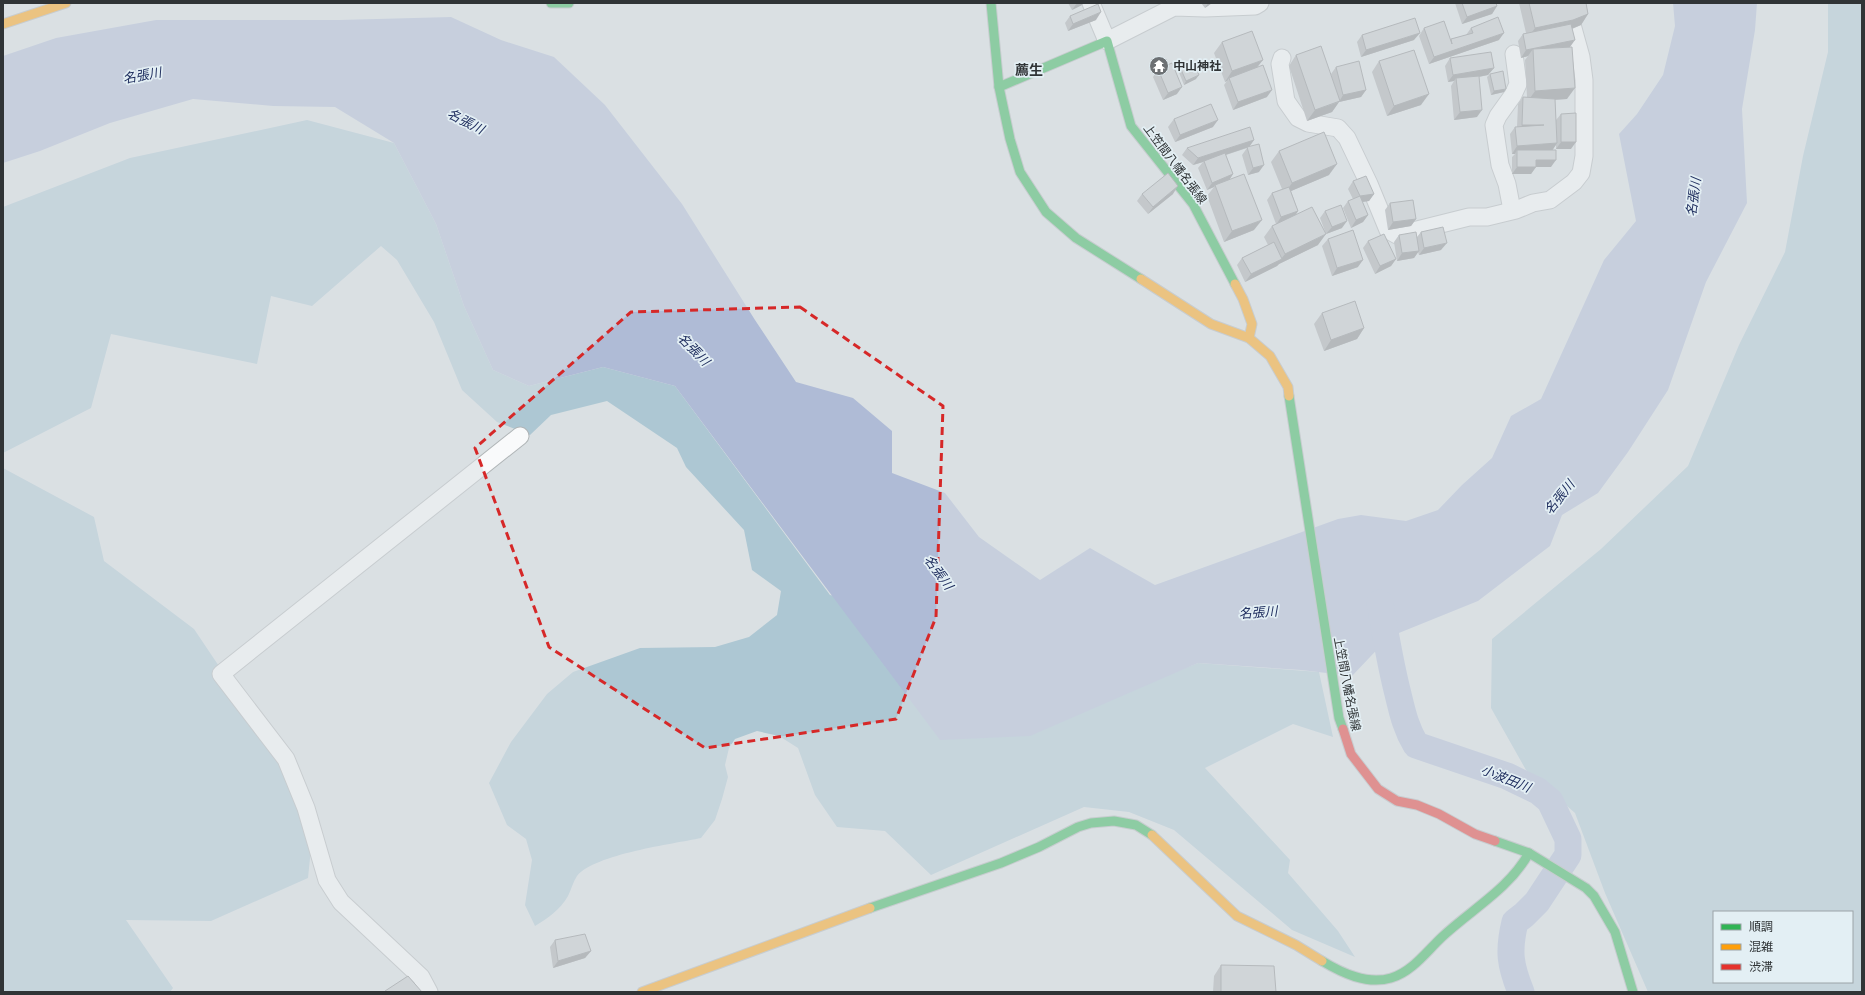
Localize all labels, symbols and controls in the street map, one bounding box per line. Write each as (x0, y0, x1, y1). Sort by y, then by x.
temple icon: 中山神社 (1148, 55, 1170, 77)
place label: 中山神社 (1173, 59, 1221, 73)
district label: 薦生 (1015, 62, 1043, 78)
water label: 名張川 (122, 64, 165, 86)
water label: 名張川 (445, 106, 488, 138)
street label: 上笠間八幡名張線 (1141, 121, 1209, 207)
water label: 名張川 (1683, 175, 1704, 217)
water label: 名張川 (675, 330, 714, 370)
water label: 名張川 (1541, 476, 1579, 517)
water label: 名張川 (921, 552, 957, 594)
water label: 名張川 (1238, 604, 1280, 621)
street label: 上笠間八幡名張線 (1331, 636, 1363, 732)
water label: 小波田川 (1479, 762, 1535, 796)
legend (1713, 911, 1853, 983)
text: 順調 (1749, 920, 1773, 934)
text: 混雑 (1749, 940, 1773, 954)
text: 渋滞 (1749, 960, 1773, 974)

